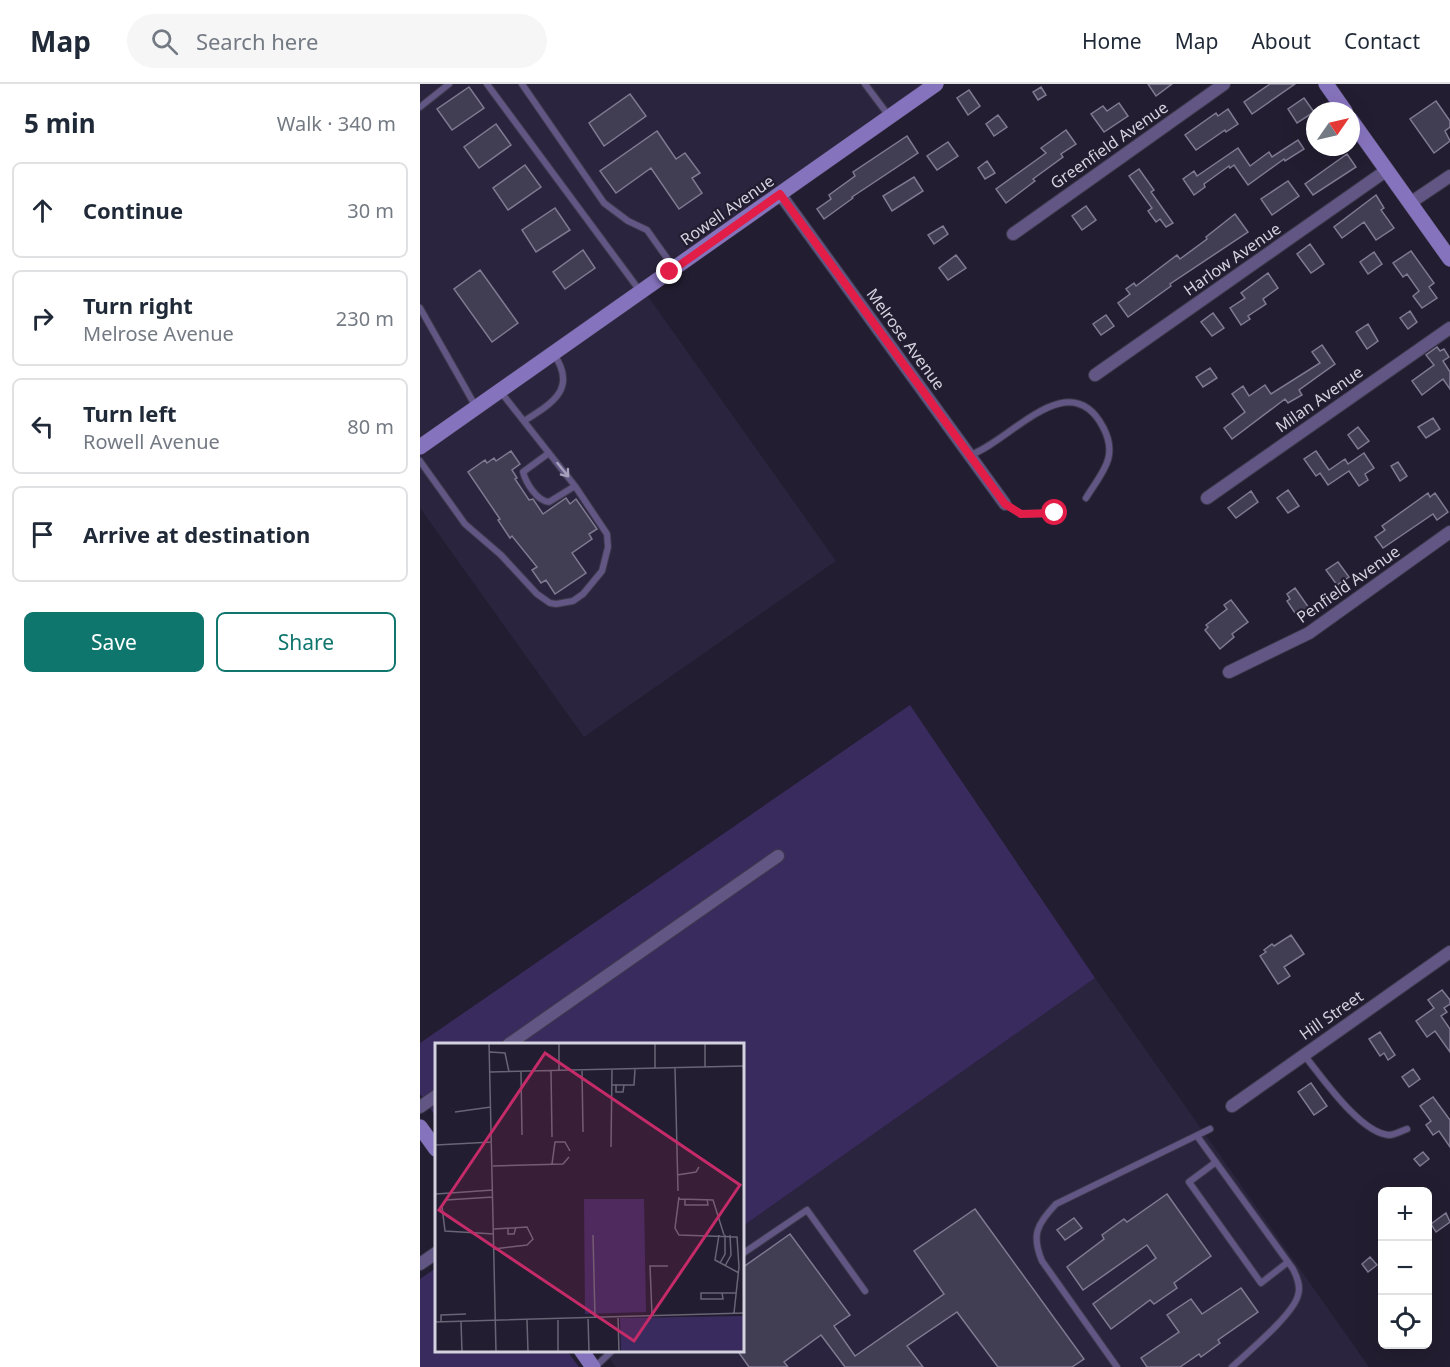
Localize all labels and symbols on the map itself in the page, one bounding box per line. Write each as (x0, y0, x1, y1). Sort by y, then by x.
street label: Greenfield Avenue (1046, 96, 1172, 194)
north arrow (1306, 102, 1360, 156)
street label: Rowell Avenue (676, 170, 778, 250)
street label: Harlow Avenue (1179, 217, 1285, 301)
route end (656, 258, 682, 284)
street label: Melrose Avenue (862, 284, 950, 394)
street label: Milan Avenue (1271, 361, 1367, 437)
one-way arrow (556, 462, 569, 478)
route start (1041, 499, 1067, 525)
street label: Penfield Avenue (1292, 540, 1404, 628)
street label: Hill Street (1295, 985, 1367, 1045)
inset map (435, 1043, 744, 1352)

